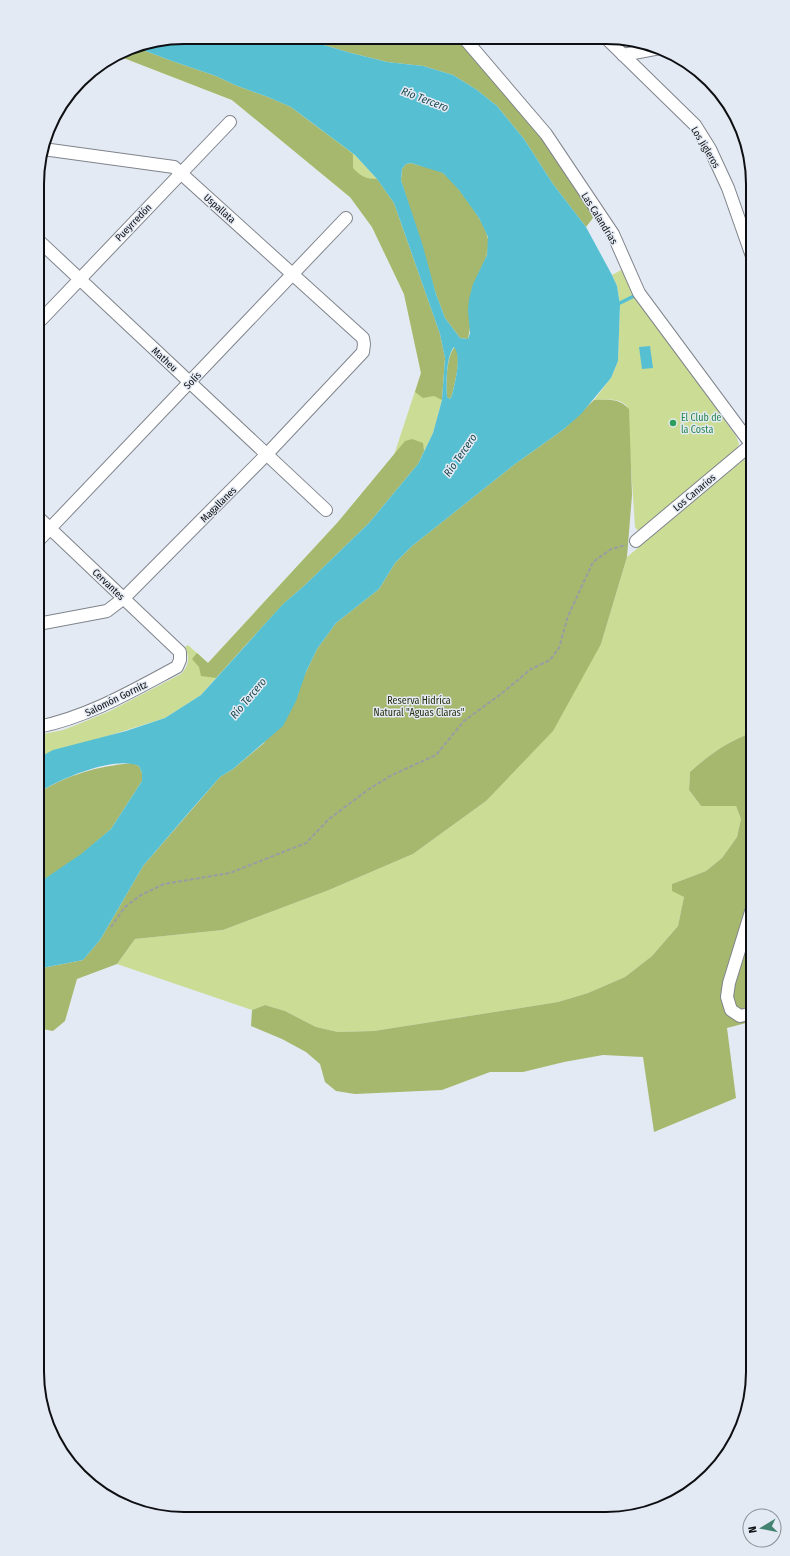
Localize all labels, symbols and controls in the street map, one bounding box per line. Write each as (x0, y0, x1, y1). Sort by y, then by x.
water label: Río Tercero (400, 85, 450, 114)
street label: Los Jigleros (688, 125, 722, 170)
street label: Las Calandrias (578, 190, 620, 247)
street label: Uspallata (201, 191, 238, 226)
street label: Pueyrredón (113, 202, 154, 244)
street label: Matheu (149, 345, 180, 375)
street label: Solís (181, 369, 204, 392)
place label: El Club de la Costa (681, 412, 721, 436)
marker: El Club de la Costa (668, 418, 678, 428)
water label: Río Tercero (441, 431, 480, 479)
street label: Los Canarios (671, 472, 718, 514)
street label: Magallanes (198, 484, 239, 525)
street label: Cervantes (90, 566, 127, 603)
water label: Río Tercero (228, 675, 269, 721)
street label: Salomón Gornitz (83, 679, 150, 719)
park label: Reserva Hidríca Natural "Aguas Claras" (374, 694, 465, 719)
north arrow (742, 1508, 782, 1548)
text: N (746, 1525, 760, 1534)

